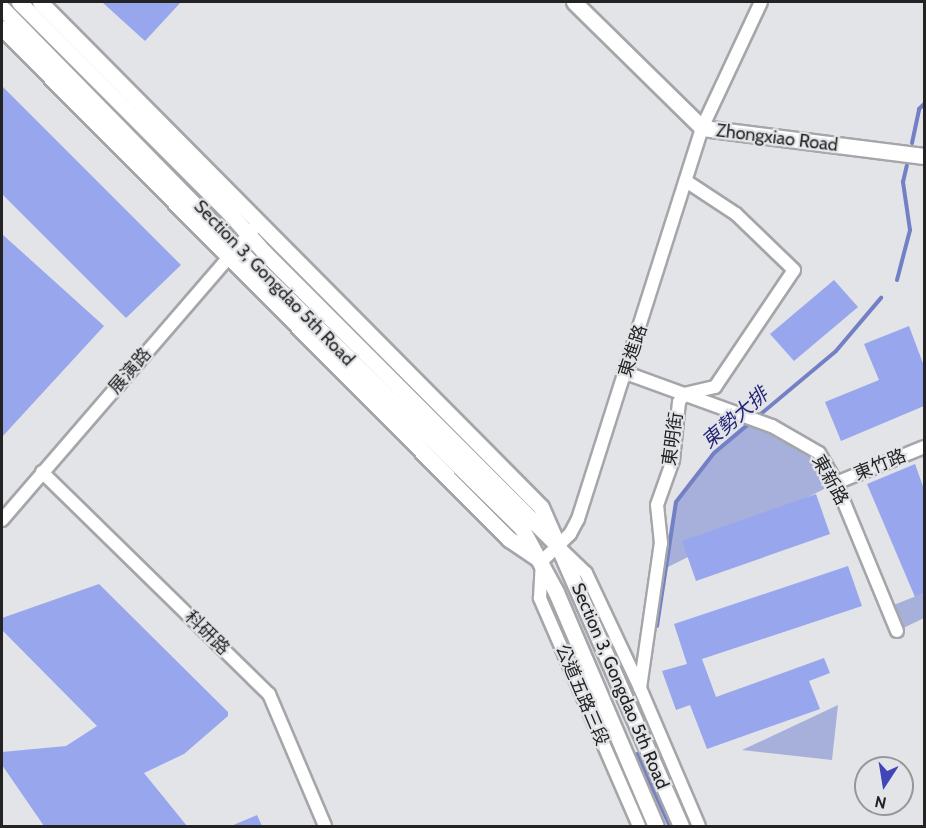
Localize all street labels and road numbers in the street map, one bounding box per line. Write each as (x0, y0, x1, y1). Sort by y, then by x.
street label: Zhongxiao Road (715, 120, 839, 156)
street label: Section 3, Gongdao 5th Road (189, 196, 359, 370)
street label: 東進路 (614, 322, 652, 380)
street label: 展演路 (104, 344, 156, 398)
street label: 東明街 (659, 411, 687, 467)
street label: 東竹路 (851, 445, 909, 485)
street label: 東新路 (807, 451, 853, 509)
street label: Section 3, Gongdao 5th Road (567, 580, 673, 792)
street label: 科研路 (180, 606, 234, 660)
street label: 公道五路三段 (551, 641, 613, 749)

